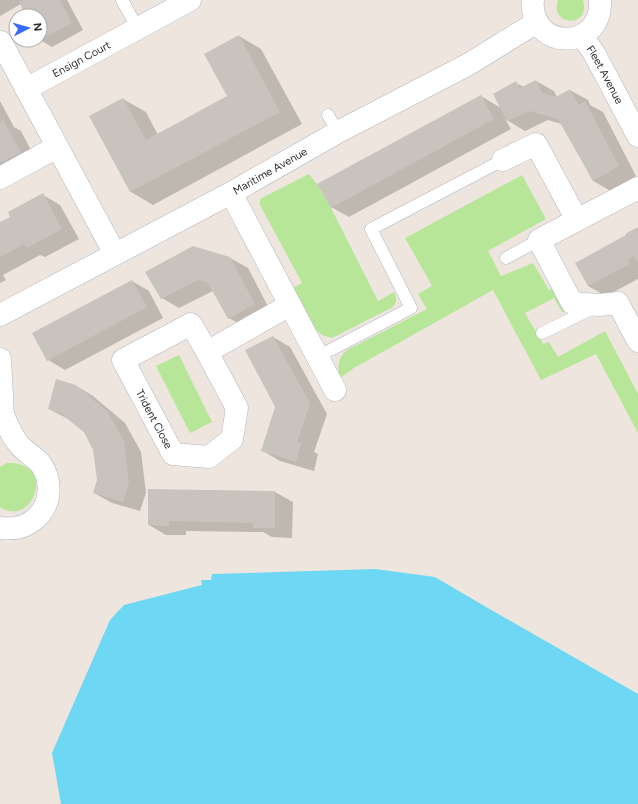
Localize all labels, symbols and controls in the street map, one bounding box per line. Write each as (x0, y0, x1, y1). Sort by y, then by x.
north arrow (8, 8, 48, 48)
text: N (31, 22, 44, 32)
street label: Ensign Court (50, 38, 113, 80)
street label: Fleet Avenue (584, 43, 626, 106)
street label: Maritime Avenue (231, 145, 310, 198)
street label: Trident Close (133, 387, 175, 451)

